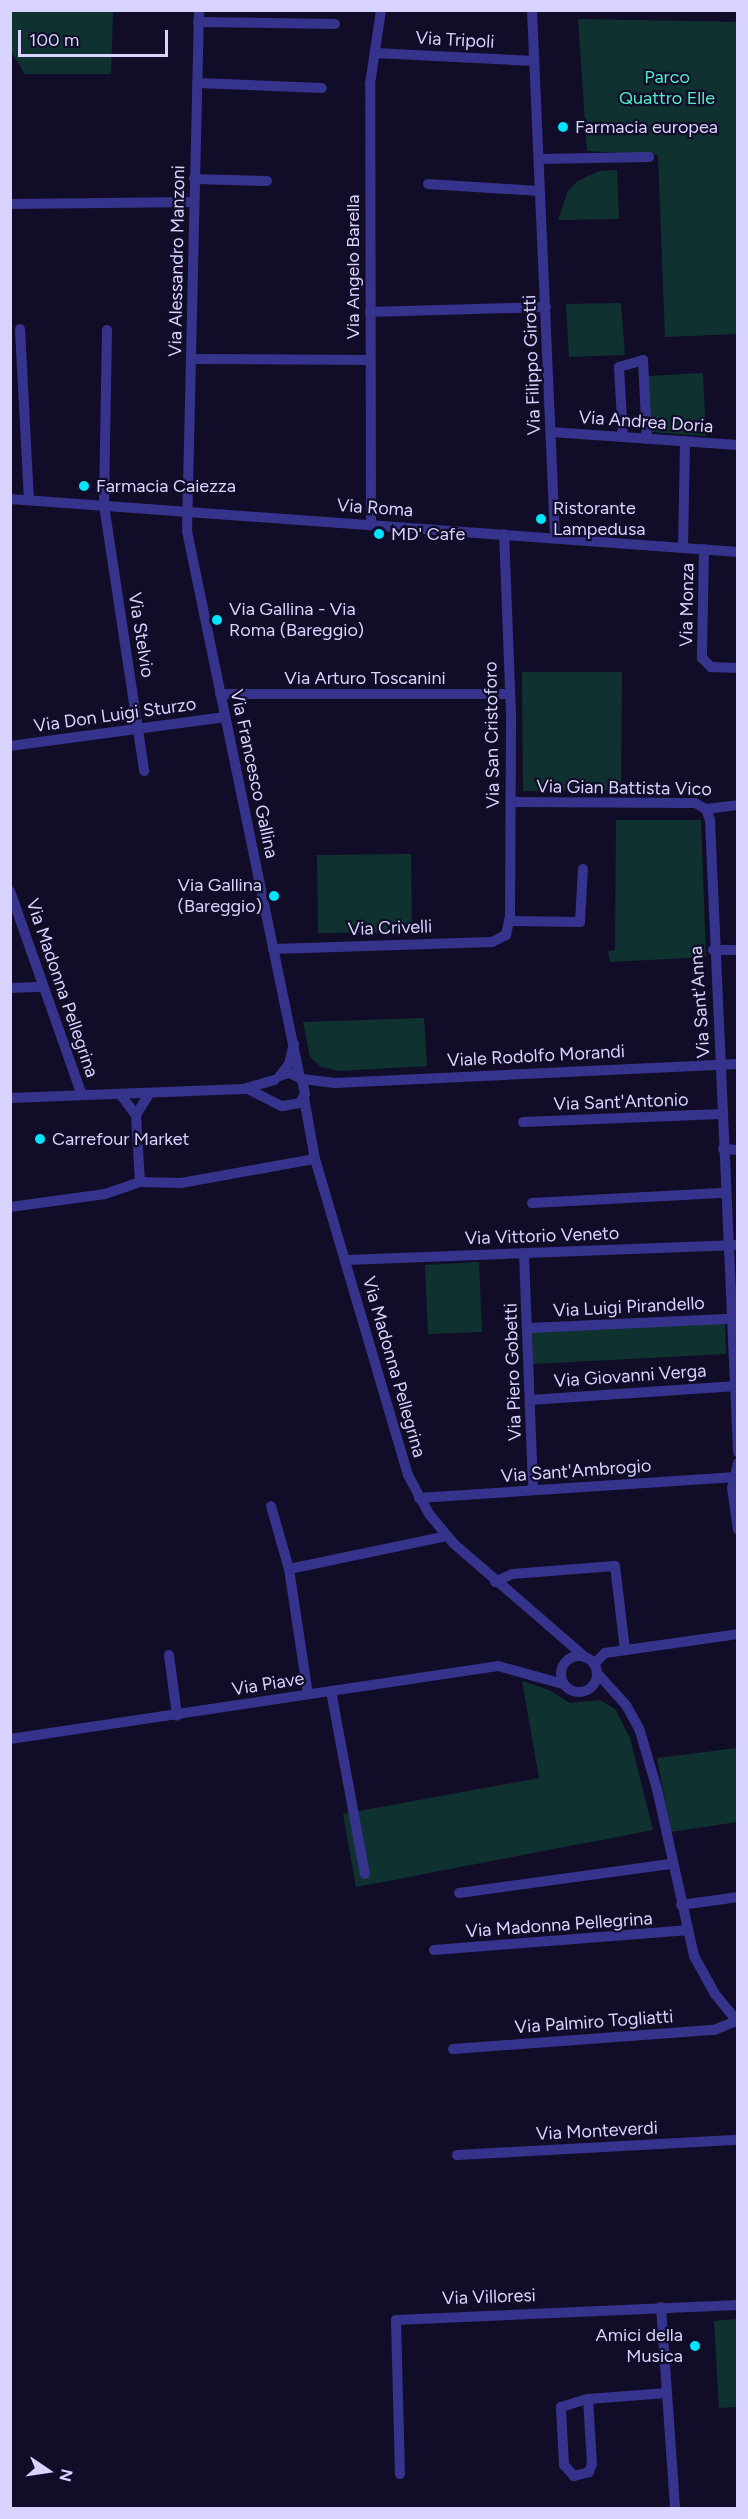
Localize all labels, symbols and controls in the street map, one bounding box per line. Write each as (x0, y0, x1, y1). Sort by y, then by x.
scale bar (21, 18, 171, 56)
street label: Via Tripoli (415, 27, 495, 53)
text: 100 m (29, 29, 79, 51)
park label: Parco Quattro Elle (619, 67, 715, 110)
place label: Farmacia europea (575, 116, 718, 138)
marker: Farmacia europea (556, 120, 570, 134)
street label: Via Alessandro Manzoni (165, 165, 189, 357)
street label: Via Angelo Barella (342, 195, 364, 339)
street label: Via Filippo Girotti (519, 294, 545, 436)
street label: Via Andrea Doria (578, 407, 714, 437)
place label: Farmacia Caiezza (96, 475, 236, 497)
marker: Farmacia Caiezza (77, 479, 91, 493)
street label: Via Roma (336, 495, 414, 521)
place label: Ristorante Lampedusa (553, 498, 645, 540)
marker: Ristorante Lampedusa (534, 512, 548, 526)
place label: MD' Cafe (391, 523, 465, 545)
marker: MD' Cafe (372, 527, 386, 541)
street label: Via Monza (675, 563, 699, 647)
street label: Via Stelvio (124, 591, 158, 679)
place label: Via Gallina - Via Roma (Bareggio) (229, 599, 364, 642)
marker: Via Gallina - Via Roma (Bareggio) (210, 613, 224, 627)
street label: Via San Cristoforo (480, 661, 504, 809)
street label: Via Arturo Toscanini (284, 667, 446, 689)
street label: Via Francesco Gallina (226, 688, 282, 860)
street label: Via Don Luigi Sturzo (32, 693, 198, 737)
street label: Via Gian Battista Vico (536, 776, 712, 800)
place label: Via Gallina (Bareggio) (178, 875, 262, 918)
marker: Via Gallina (Bareggio) (267, 889, 281, 903)
street label: Via Madonna Pellegrina (21, 896, 103, 1080)
street label: Via Crivelli (347, 916, 433, 940)
street label: Via Sant'Anna (685, 945, 715, 1059)
street label: Viale Rodolfo Morandi (447, 1041, 625, 1071)
street label: Via Sant'Antonio (553, 1089, 689, 1115)
place label: Carrefour Market (52, 1128, 189, 1150)
marker: Carrefour Market (33, 1132, 47, 1146)
street label: Via Vittorio Veneto (464, 1223, 620, 1249)
street label: Via Madonna Pellegrina (358, 1274, 430, 1460)
street label: Via Luigi Pirandello (553, 1292, 705, 1322)
street label: Via Piero Gobetti (500, 1303, 526, 1441)
street label: Via Giovanni Verga (553, 1360, 707, 1392)
street label: Via Sant'Ambrogio (500, 1455, 652, 1487)
street label: Via Piave (230, 1668, 306, 1700)
street label: Via Madonna Pellegrina (465, 1908, 653, 1942)
street label: Via Palmiro Togliatti (514, 2006, 674, 2038)
street label: Via Monteverdi (535, 2117, 659, 2145)
street label: Via Villoresi (442, 2285, 536, 2309)
place label: Amici della Musica (595, 2325, 683, 2368)
marker: Amici della Musica (688, 2339, 702, 2353)
north arrow (18, 2441, 78, 2501)
text: N (55, 2467, 77, 2483)

